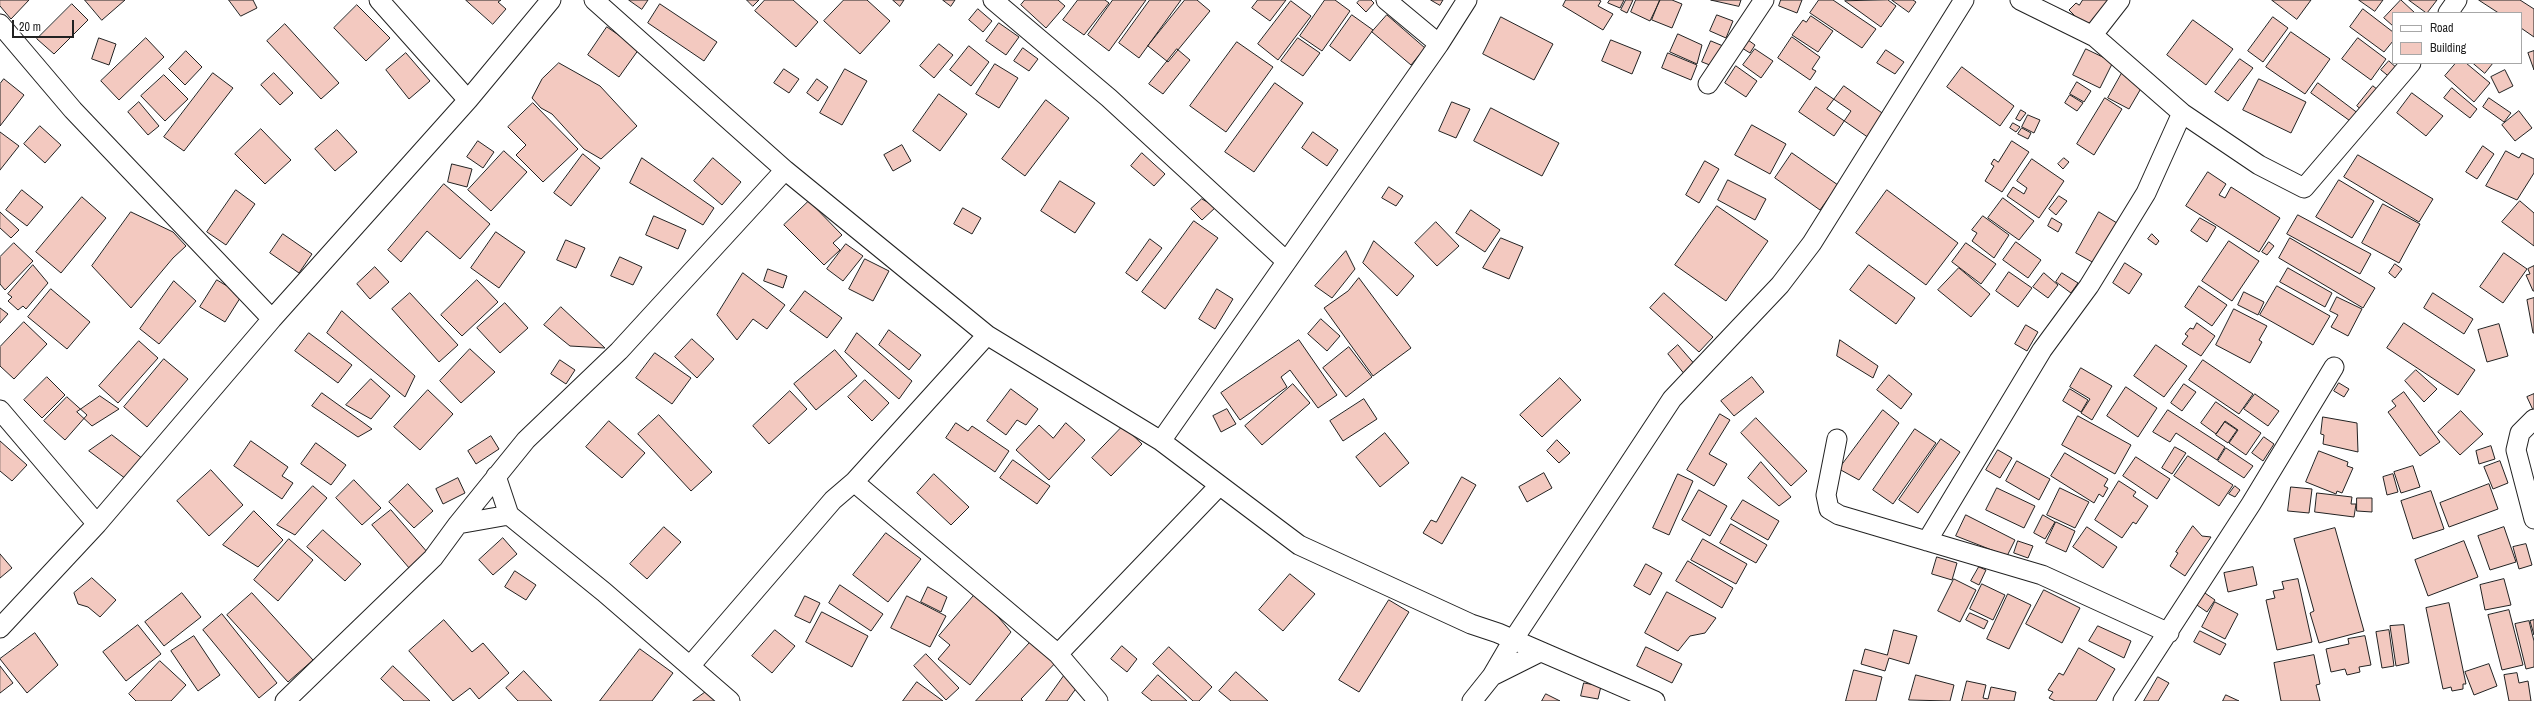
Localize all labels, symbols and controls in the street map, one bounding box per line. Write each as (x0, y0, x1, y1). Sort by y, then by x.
scale bar (14, 12, 76, 38)
legend (2392, 12, 2522, 64)
text: 20 m (19, 19, 41, 35)
text: Road (2430, 20, 2454, 36)
text: Building (2430, 40, 2466, 56)

